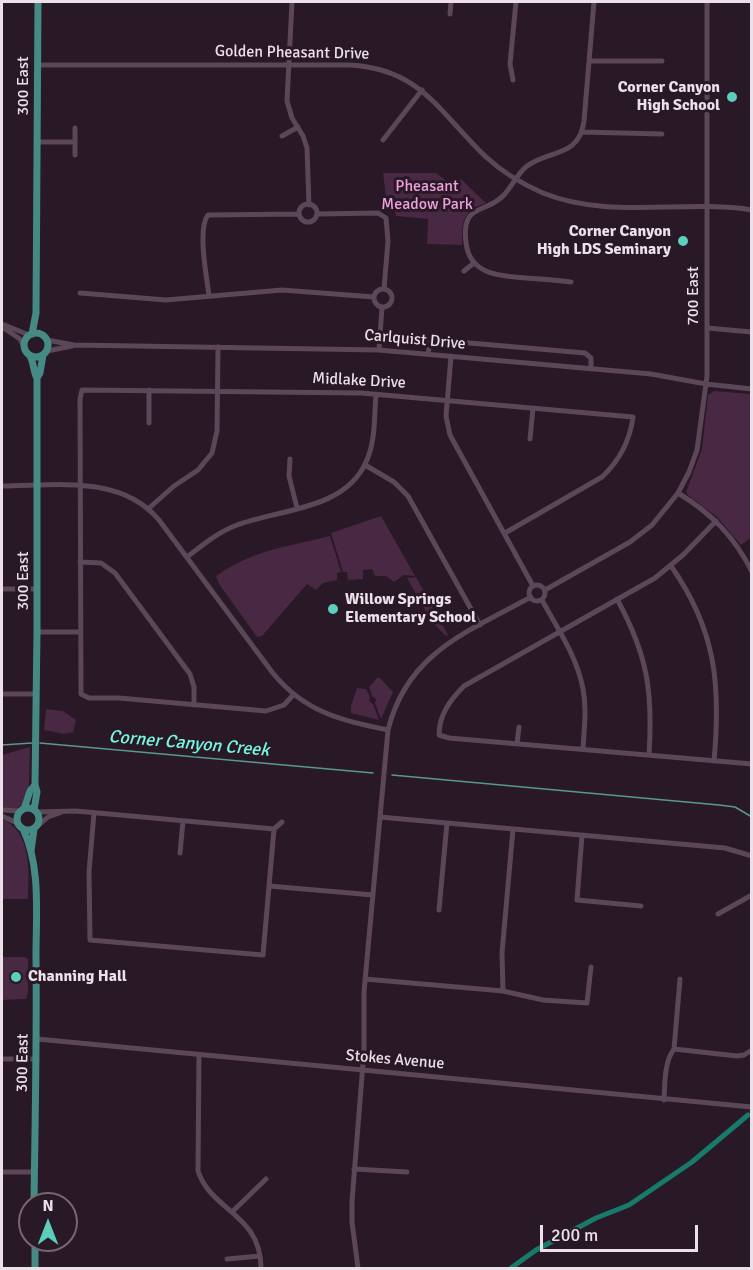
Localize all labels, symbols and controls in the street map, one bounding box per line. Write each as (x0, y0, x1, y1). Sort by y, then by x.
street label: Golden Pheasant Drive (215, 42, 369, 64)
street label: 300 East (14, 56, 34, 116)
place label: Corner Canyon High School (618, 78, 720, 116)
marker: Corner Canyon High School (725, 90, 739, 104)
park label: Pheasant Meadow Park (381, 177, 473, 215)
place label: Corner Canyon High LDS Seminary (537, 222, 671, 260)
marker: Corner Canyon High LDS Seminary (676, 234, 690, 248)
street label: 700 East (684, 266, 704, 326)
street label: Carlquist Drive (364, 326, 466, 354)
street label: Midlake Drive (312, 369, 406, 393)
street label: 300 East (14, 551, 34, 611)
place label: Willow Springs Elementary School (345, 590, 476, 628)
marker: Willow Springs Elementary School (326, 602, 340, 616)
water label: Corner Canyon Creek (108, 726, 270, 762)
place label: Channing Hall (28, 967, 127, 987)
marker: Channing Hall (9, 970, 23, 984)
street label: 300 East (13, 1033, 33, 1093)
street label: Stokes Avenue (345, 1046, 445, 1074)
north arrow (18, 1192, 78, 1252)
text: N (42, 1196, 54, 1216)
scale bar (543, 1213, 700, 1251)
text: 200 m (551, 1224, 598, 1246)

